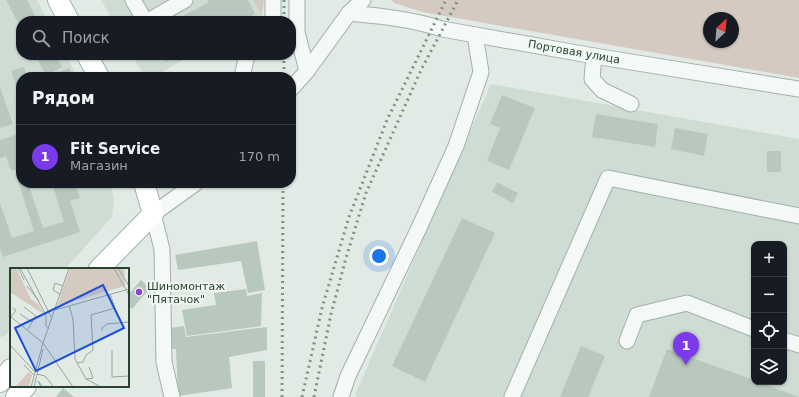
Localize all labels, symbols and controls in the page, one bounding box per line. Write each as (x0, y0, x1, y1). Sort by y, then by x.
north arrow (703, 12, 739, 48)
search box (16, 16, 296, 60)
icon: search (30, 27, 52, 49)
text: Поиск (62, 29, 110, 47)
street label: Портовая улица (527, 37, 621, 67)
text: Рядом (32, 88, 95, 108)
text: Fit Service (70, 140, 160, 158)
text: 1 (40, 149, 50, 164)
text: 170 m (238, 149, 280, 164)
text: Магазин (70, 158, 128, 173)
map controls (751, 241, 787, 385)
button: + (751, 241, 787, 277)
your location (369, 246, 389, 266)
inset map (10, 268, 129, 387)
button: − (751, 277, 787, 313)
place label: Шиномонтаж "Пятачок" (147, 280, 225, 306)
marker: Шиномонтаж "Пятачок" (134, 287, 144, 297)
button: locate (751, 313, 787, 349)
pin: 1 (673, 332, 699, 365)
button: layers (751, 349, 787, 385)

